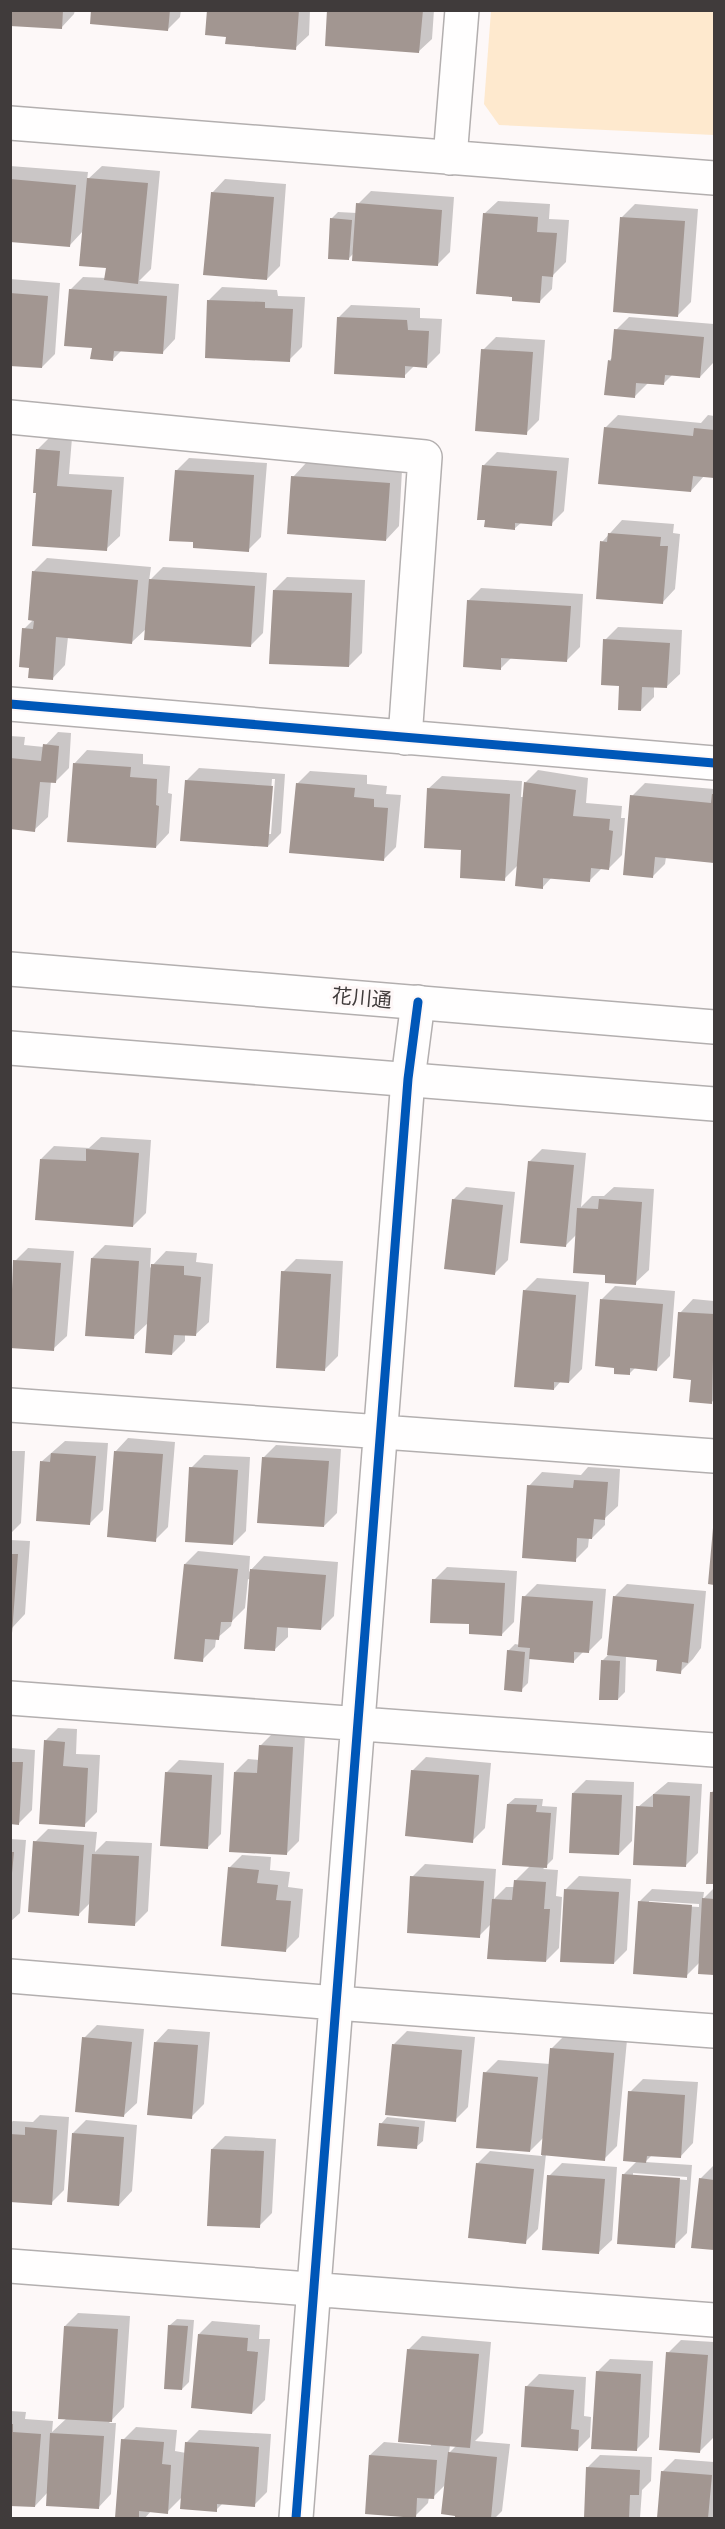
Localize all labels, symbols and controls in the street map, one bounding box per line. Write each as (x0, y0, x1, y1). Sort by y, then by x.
street label: 花川通 (331, 983, 393, 1013)

